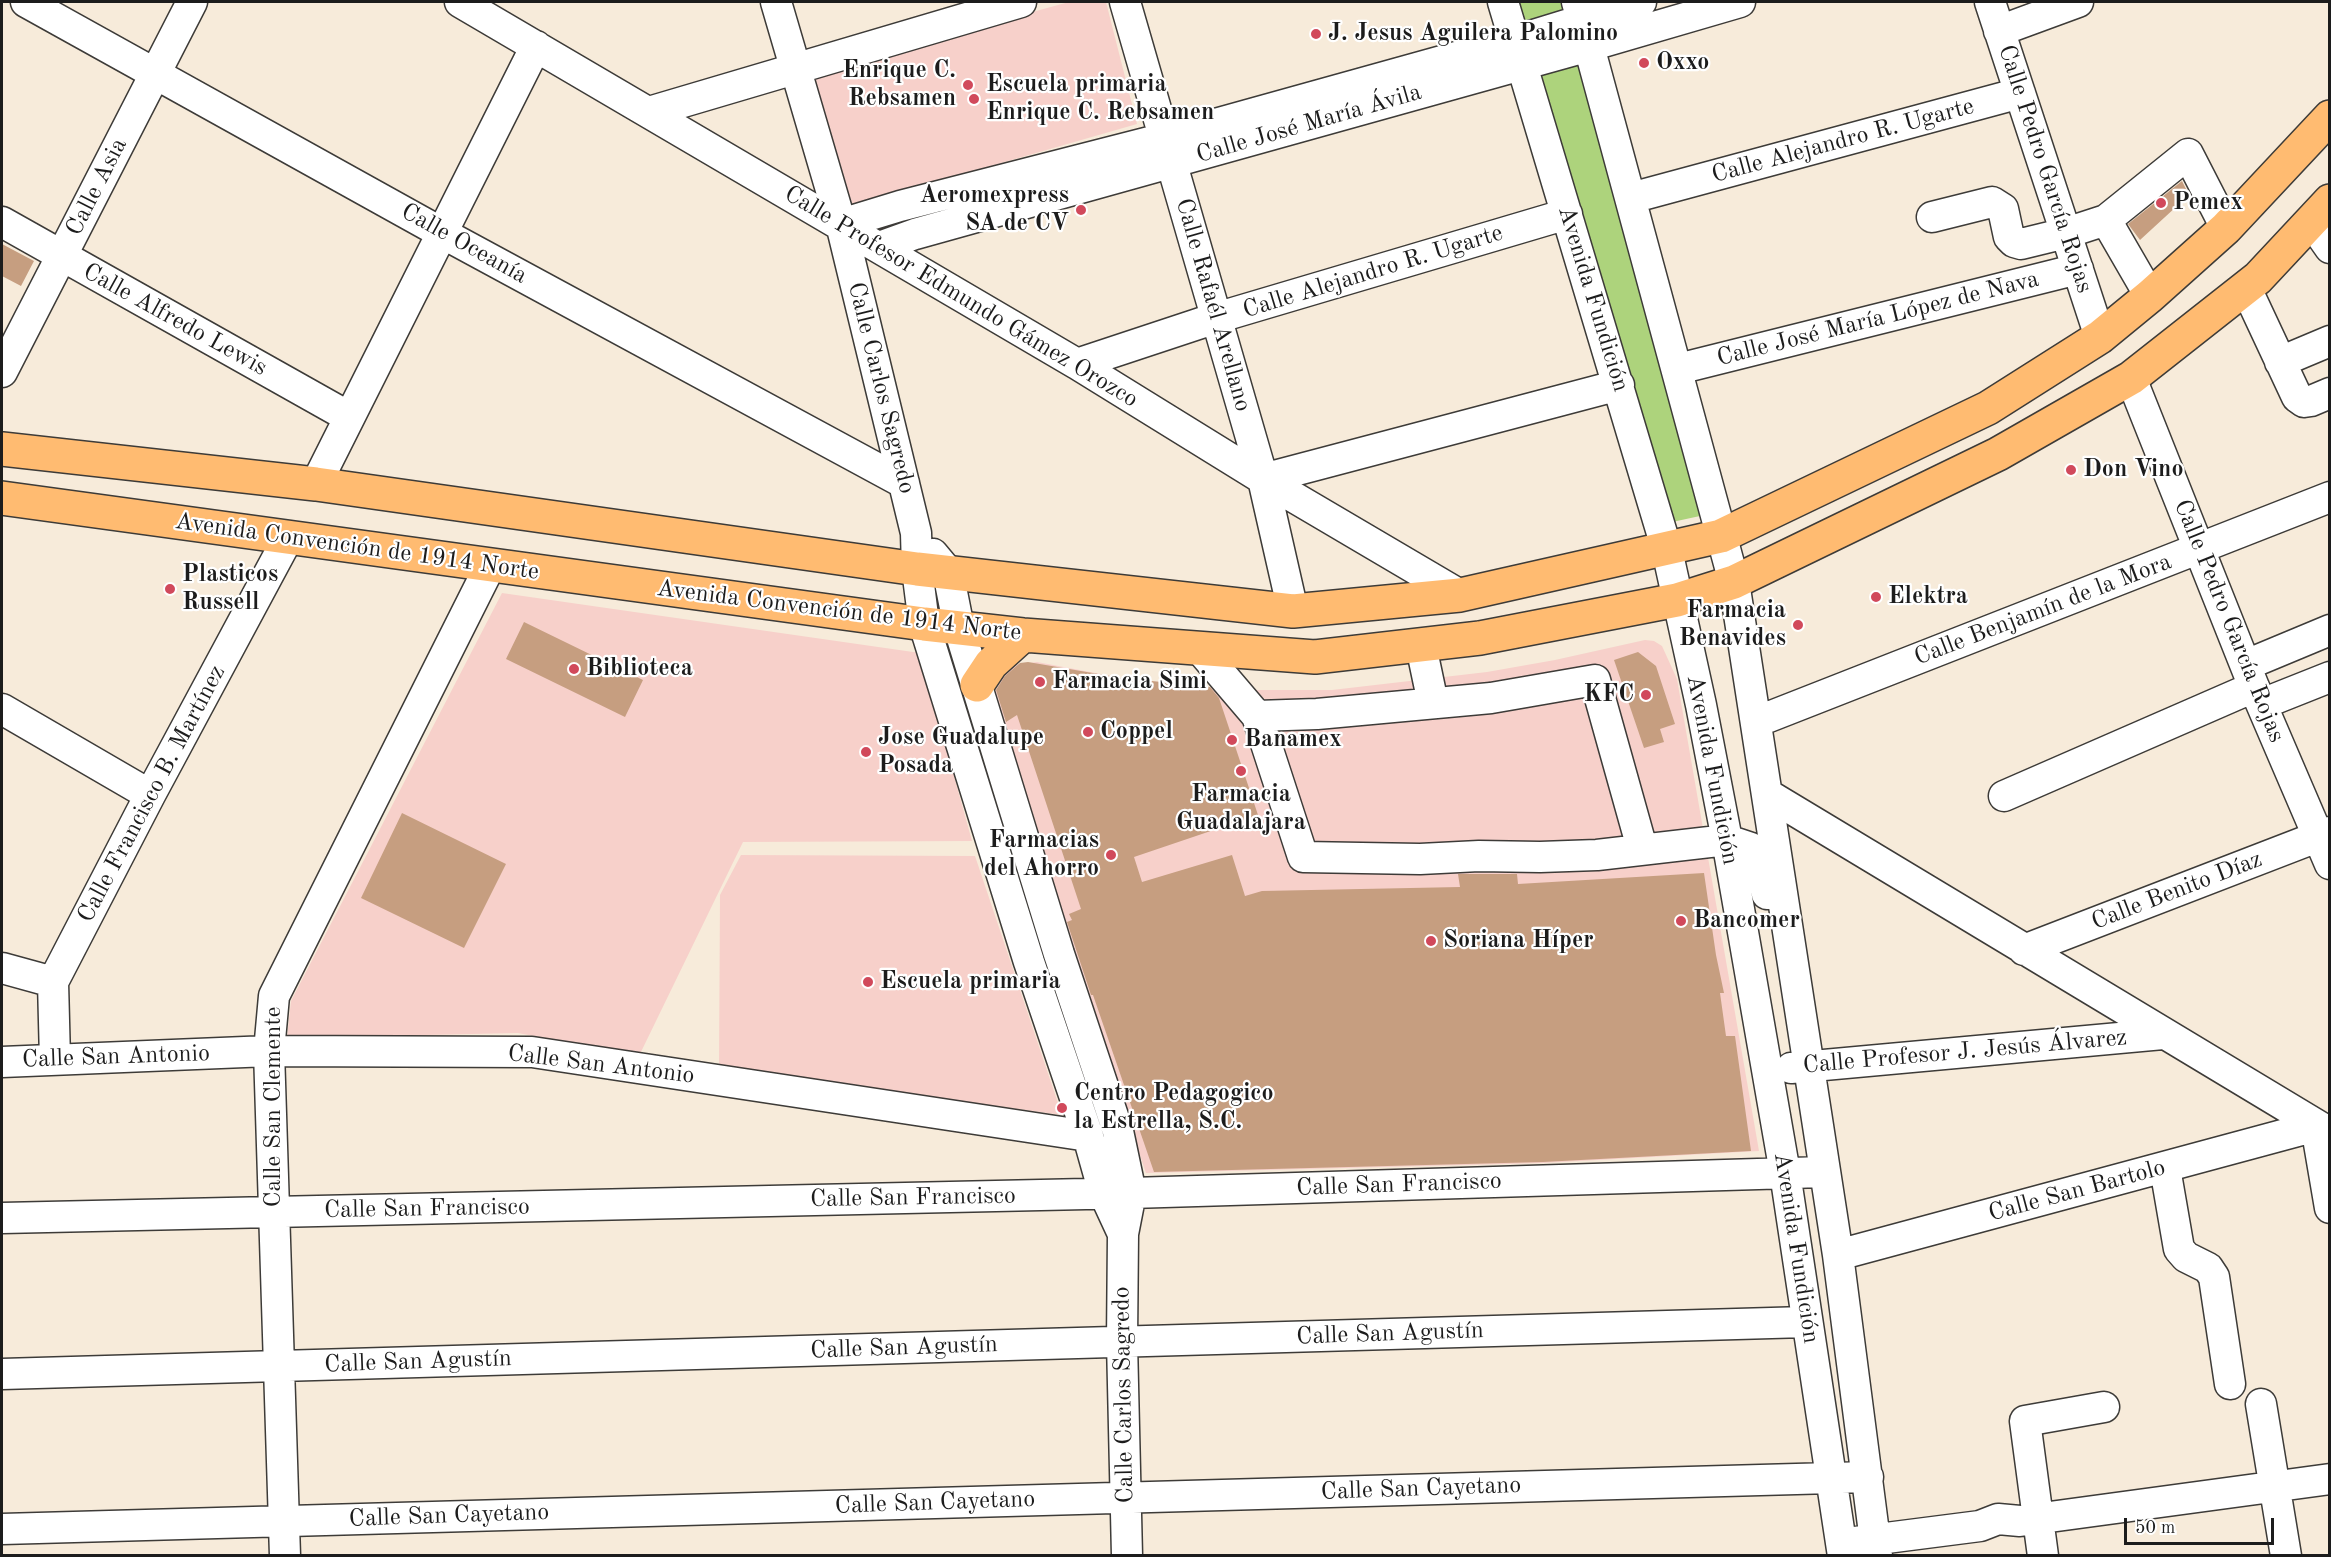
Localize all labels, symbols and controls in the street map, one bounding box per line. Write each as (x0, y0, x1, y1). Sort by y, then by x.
place label: J. Jesus Aguilera Palomino (1328, 20, 1618, 48)
marker: J. Jesus Aguilera Palomino (1309, 27, 1323, 41)
street label: Calle Pedro García Rojas (1991, 41, 2099, 297)
place label: Oxxo (1656, 49, 1709, 77)
marker: Oxxo (1637, 56, 1651, 70)
place label: Enrique C. Rebsamen (842, 57, 956, 113)
place label: Escuela primaria Enrique C. Rebsamen (986, 71, 1214, 127)
marker: Enrique C. Rebsamen (961, 78, 975, 92)
street label: Calle José María Ávila (1193, 78, 1425, 170)
marker: Escuela primaria Enrique C. Rebsamen (967, 92, 981, 106)
street label: Calle Alejandro R. Ugarte (1709, 92, 1977, 190)
street label: Calle Asia (60, 133, 134, 241)
street label: Calle Profesor Edmundo Gámez Orozco (779, 180, 1143, 414)
place label: Aeromexpress SA de CV (919, 182, 1069, 238)
place label: Pemex (2173, 189, 2243, 217)
street label: Calle Rafaél Arellano (1169, 195, 1257, 415)
marker: Pemex (2154, 196, 2168, 210)
street label: Calle Oceanía (396, 197, 532, 291)
marker: Aeromexpress SA de CV (1074, 203, 1088, 217)
street label: Avenida Fundición (1551, 203, 1635, 395)
street label: Calle Alejandro R. Ugarte (1240, 219, 1506, 325)
street label: Calle Alfredo Lewis (78, 257, 272, 383)
street label: Calle José María López de Nava (1714, 265, 2042, 373)
street label: Calle Carlos Sagredo (841, 279, 921, 497)
place label: Don Vino (2083, 456, 2184, 484)
marker: Don Vino (2064, 463, 2078, 477)
street label: Calle Pedro García Rojas (2167, 495, 2291, 747)
street label: Avenida Convención de 1914 Norte (173, 507, 541, 587)
street label: Calle Benjamín de la Mora (1910, 548, 2176, 672)
place label: Plasticos Russell (182, 561, 278, 617)
street label: Avenida Convención de 1914 Norte (655, 574, 1023, 648)
marker: Plasticos Russell (163, 582, 177, 596)
place label: Elektra (1888, 583, 1968, 611)
marker: Elektra (1869, 590, 1883, 604)
place label: Farmacia Benavides (1679, 597, 1786, 653)
marker: Farmacia Benavides (1791, 618, 1805, 632)
place label: Biblioteca (586, 655, 693, 683)
street label: Calle Francisco B. Martínez (72, 660, 232, 928)
marker: Biblioteca (567, 662, 581, 676)
place label: Farmacia Simi (1052, 668, 1207, 696)
street label: Avenida Fundición (1679, 673, 1745, 867)
marker: Farmacia Simi (1033, 675, 1047, 689)
place label: KFC (1584, 681, 1634, 709)
marker: KFC (1639, 688, 1653, 702)
place label: Coppel (1100, 718, 1173, 746)
place label: Jose Guadalupe Posada (878, 724, 1044, 780)
marker: Coppel (1081, 725, 1095, 739)
place label: Banamex (1244, 726, 1342, 754)
marker: Banamex (1225, 733, 1239, 747)
marker: Jose Guadalupe Posada (859, 745, 873, 759)
marker: Farmacia Guadalajara (1234, 764, 1248, 778)
place label: Farmacia Guadalajara (1176, 781, 1306, 837)
place label: Farmacias del Ahorro (984, 827, 1099, 883)
street label: Calle Benito Díaz (2088, 845, 2266, 937)
marker: Farmacias del Ahorro (1104, 848, 1118, 862)
place label: Bancomer (1693, 907, 1800, 935)
marker: Bancomer (1674, 914, 1688, 928)
place label: Soriana Híper (1443, 927, 1594, 955)
marker: Soriana Híper (1424, 934, 1438, 948)
place label: Escuela primaria (880, 968, 1061, 996)
marker: Escuela primaria (861, 975, 875, 989)
street label: Calle San Clemente (260, 1006, 288, 1208)
street label: Calle Profesor J. Jesús Álvarez (1802, 1023, 2128, 1081)
street label: Calle San Antonio (22, 1039, 210, 1075)
street label: Calle San Antonio (506, 1039, 696, 1091)
place label: Centro Pedagogico la Estrella, S.C. (1074, 1080, 1274, 1136)
marker: Centro Pedagogico la Estrella, S.C. (1055, 1101, 1069, 1115)
street label: Avenida Fundición (1767, 1151, 1825, 1345)
street label: Calle San Bartolo (1985, 1154, 2169, 1228)
street label: Calle San Francisco (1296, 1167, 1502, 1203)
street label: Calle San Francisco (810, 1182, 1016, 1214)
street label: Calle San Francisco (324, 1193, 530, 1225)
street label: Calle Carlos Sagredo (1108, 1286, 1140, 1504)
street label: Calle San Agustín (1296, 1316, 1484, 1352)
street label: Calle San Agustín (810, 1330, 998, 1366)
street label: Calle San Agustín (324, 1344, 512, 1380)
street label: Calle San Cayetano (1320, 1471, 1522, 1507)
street label: Calle San Cayetano (834, 1485, 1036, 1521)
street label: Calle San Cayetano (348, 1498, 550, 1534)
scale bar (2127, 1506, 2277, 1544)
text: 50 m (2135, 1519, 2175, 1537)

